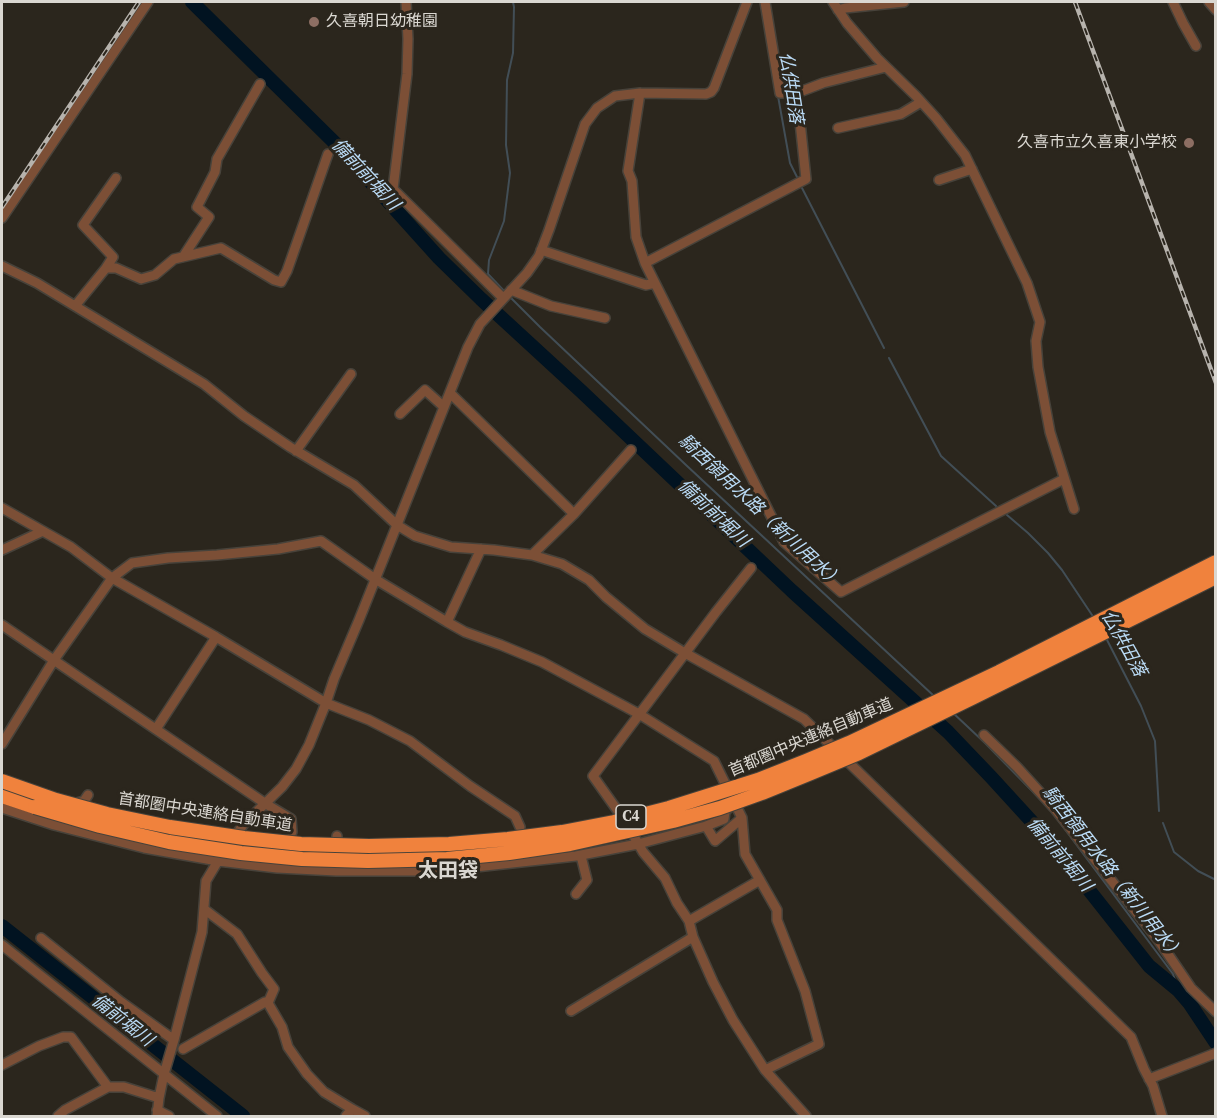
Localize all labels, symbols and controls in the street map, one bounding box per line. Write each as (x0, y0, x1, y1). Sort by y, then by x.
place label: 久喜朝日幼稚園 (326, 12, 438, 32)
marker: 久喜朝日幼稚園 (307, 15, 321, 29)
water label: 仏供田落 (774, 51, 806, 125)
place label: 久喜市立久喜東小学校 (1017, 133, 1177, 153)
water label: 備前前堀川 (326, 135, 404, 215)
marker: 久喜市立久喜東小学校 (1182, 136, 1196, 150)
water label: 騎西領用水路（新川用水） (674, 430, 846, 594)
water label: 備前前堀川 (673, 475, 753, 553)
water label: 仏供田落 (1096, 607, 1150, 681)
street label: 首都圏中央連絡自動車道 (726, 695, 896, 781)
water label: 騎西領用水路（新川用水） (1037, 782, 1187, 966)
street label: 首都圏中央連絡自動車道 (117, 790, 293, 836)
road number: C4 (616, 805, 646, 829)
water label: 備前前堀川 (1022, 814, 1096, 896)
district label: 太田袋 (418, 860, 478, 884)
water label: 備前堀川 (87, 990, 157, 1052)

